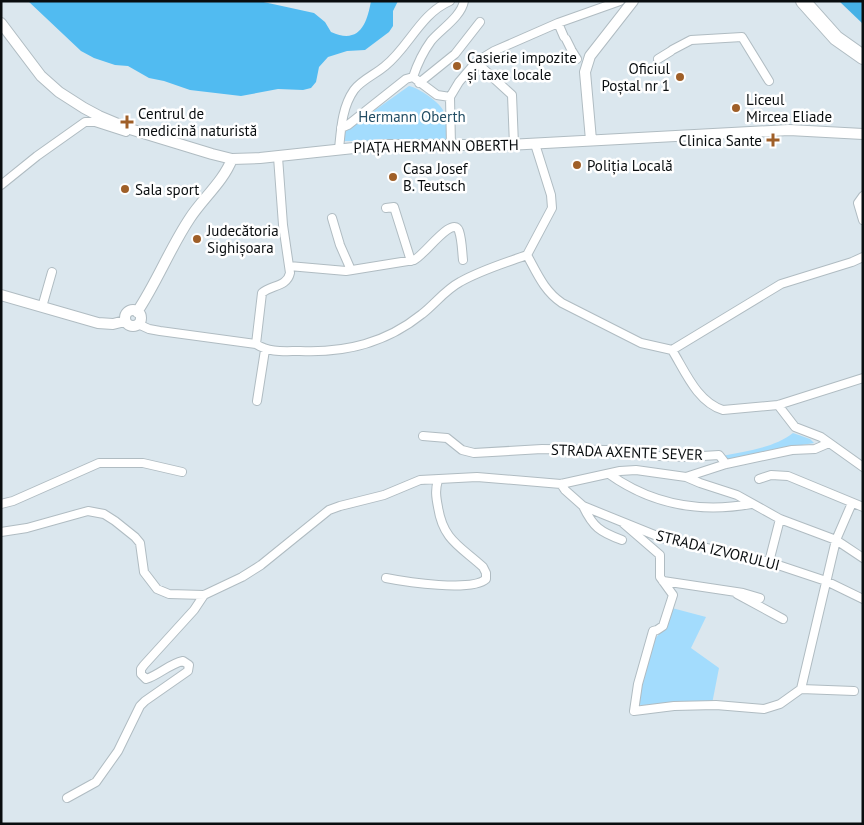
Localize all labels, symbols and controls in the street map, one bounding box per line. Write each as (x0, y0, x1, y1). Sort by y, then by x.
place label: Casierie impozite și taxe locale (467, 48, 577, 84)
place label: Oficiul Poștal nr 1 (601, 59, 671, 95)
marker: Casierie impozite și taxe locale (451, 60, 463, 72)
marker: Oficiul Poștal nr 1 (674, 71, 686, 83)
place label: Liceul Mircea Eliade (746, 90, 832, 126)
marker: Liceul Mircea Eliade (730, 102, 742, 114)
place label: Centrul de medicină naturistă (138, 104, 257, 140)
park label: Hermann Oberth (358, 107, 466, 126)
marker: Centrul de medicină naturistă (120, 115, 134, 129)
place label: Clinica Sante (678, 131, 762, 150)
marker: Clinica Sante (766, 133, 780, 147)
street label: PIAȚA HERMANN OBERTH (353, 135, 519, 157)
place label: Poliția Locală (587, 156, 673, 175)
place label: Casa Josef B. Teutsch (403, 159, 469, 195)
marker: Poliția Locală (571, 159, 583, 171)
marker: Casa Josef B. Teutsch (387, 171, 399, 183)
place label: Sala sport (135, 180, 199, 199)
marker: Sala sport (119, 183, 131, 195)
place label: Judecătoria Sighișoara (206, 221, 279, 257)
marker: Judecătoria Sighișoara (191, 233, 203, 245)
street label: STRADA AXENTE SEVER (551, 440, 704, 464)
street label: STRADA IZVORULUI (654, 525, 782, 575)

